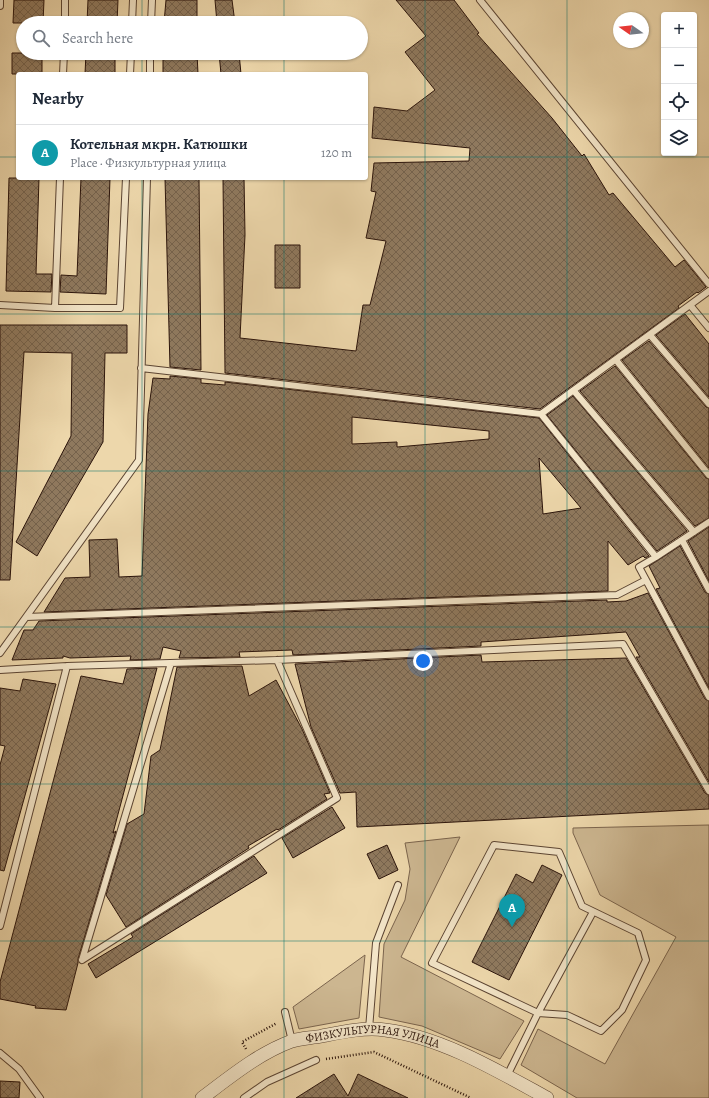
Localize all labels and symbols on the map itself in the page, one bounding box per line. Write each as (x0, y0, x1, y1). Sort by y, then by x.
north arrow (613, 12, 649, 48)
your location (413, 651, 433, 671)
pin: A (499, 894, 525, 927)
street label: ФИЗКУЛЬТУРНАЯ УЛИЦА (305, 1021, 443, 1052)

